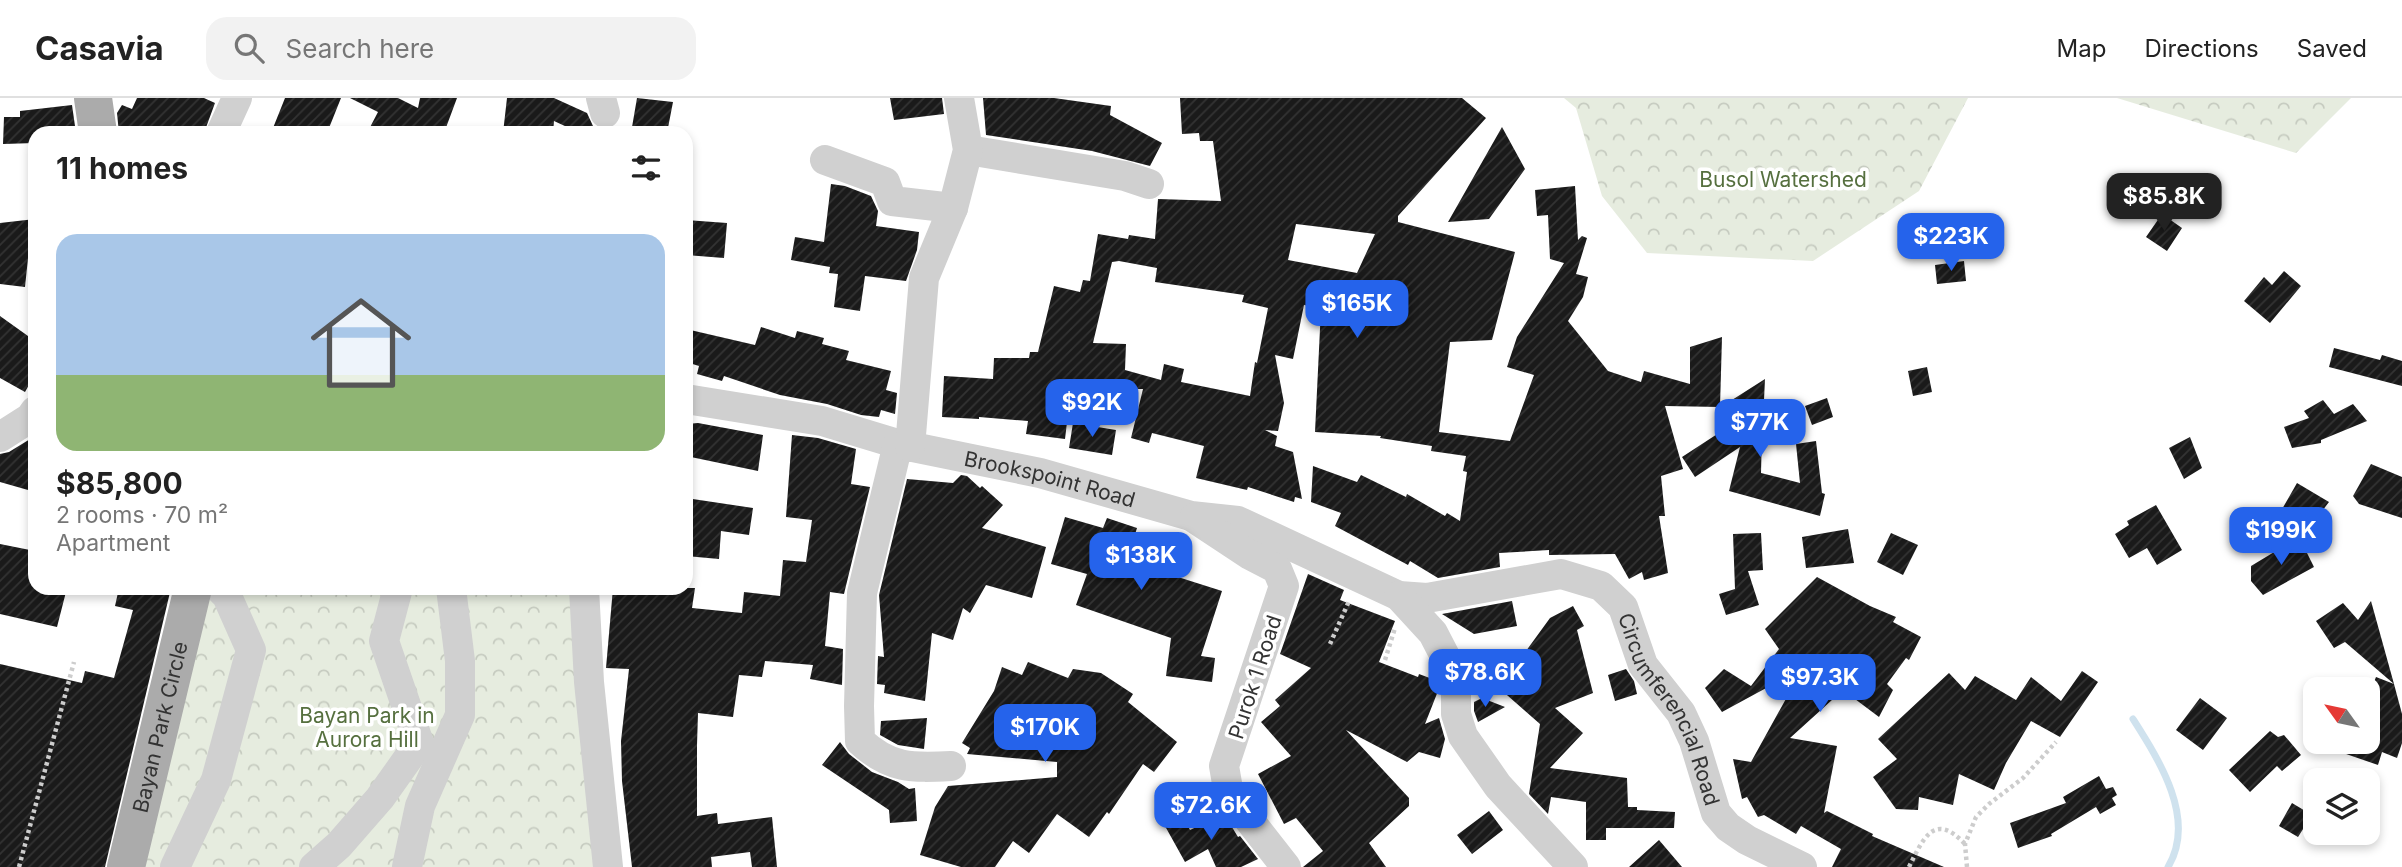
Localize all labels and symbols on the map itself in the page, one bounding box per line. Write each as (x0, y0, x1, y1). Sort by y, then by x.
park label: Busol Watershed (1699, 167, 1867, 192)
pin: $85.8K (2107, 174, 2221, 233)
pin: $223K (1902, 214, 2000, 273)
pin: $165K (1308, 280, 1406, 340)
pin: $92K (1051, 380, 1133, 439)
pin: $77K (1719, 400, 1801, 459)
street label: Brookspoint Road (962, 445, 1138, 512)
pin: $199K (2232, 508, 2330, 567)
pin: $138K (1092, 532, 1190, 592)
street label: Circumferencial Road (1614, 610, 1725, 808)
street label: Purok 1 Road (1223, 612, 1287, 742)
street label: Bayan Park Circle (127, 639, 192, 815)
pin: $78.6K (1428, 650, 1542, 709)
pin: $97.3K (1763, 654, 1877, 714)
north arrow (2303, 677, 2380, 754)
park label: Bayan Park in Aurora Hill (299, 703, 435, 752)
pin: $170K (996, 704, 1094, 764)
pin: $72.6K (1154, 782, 1268, 842)

